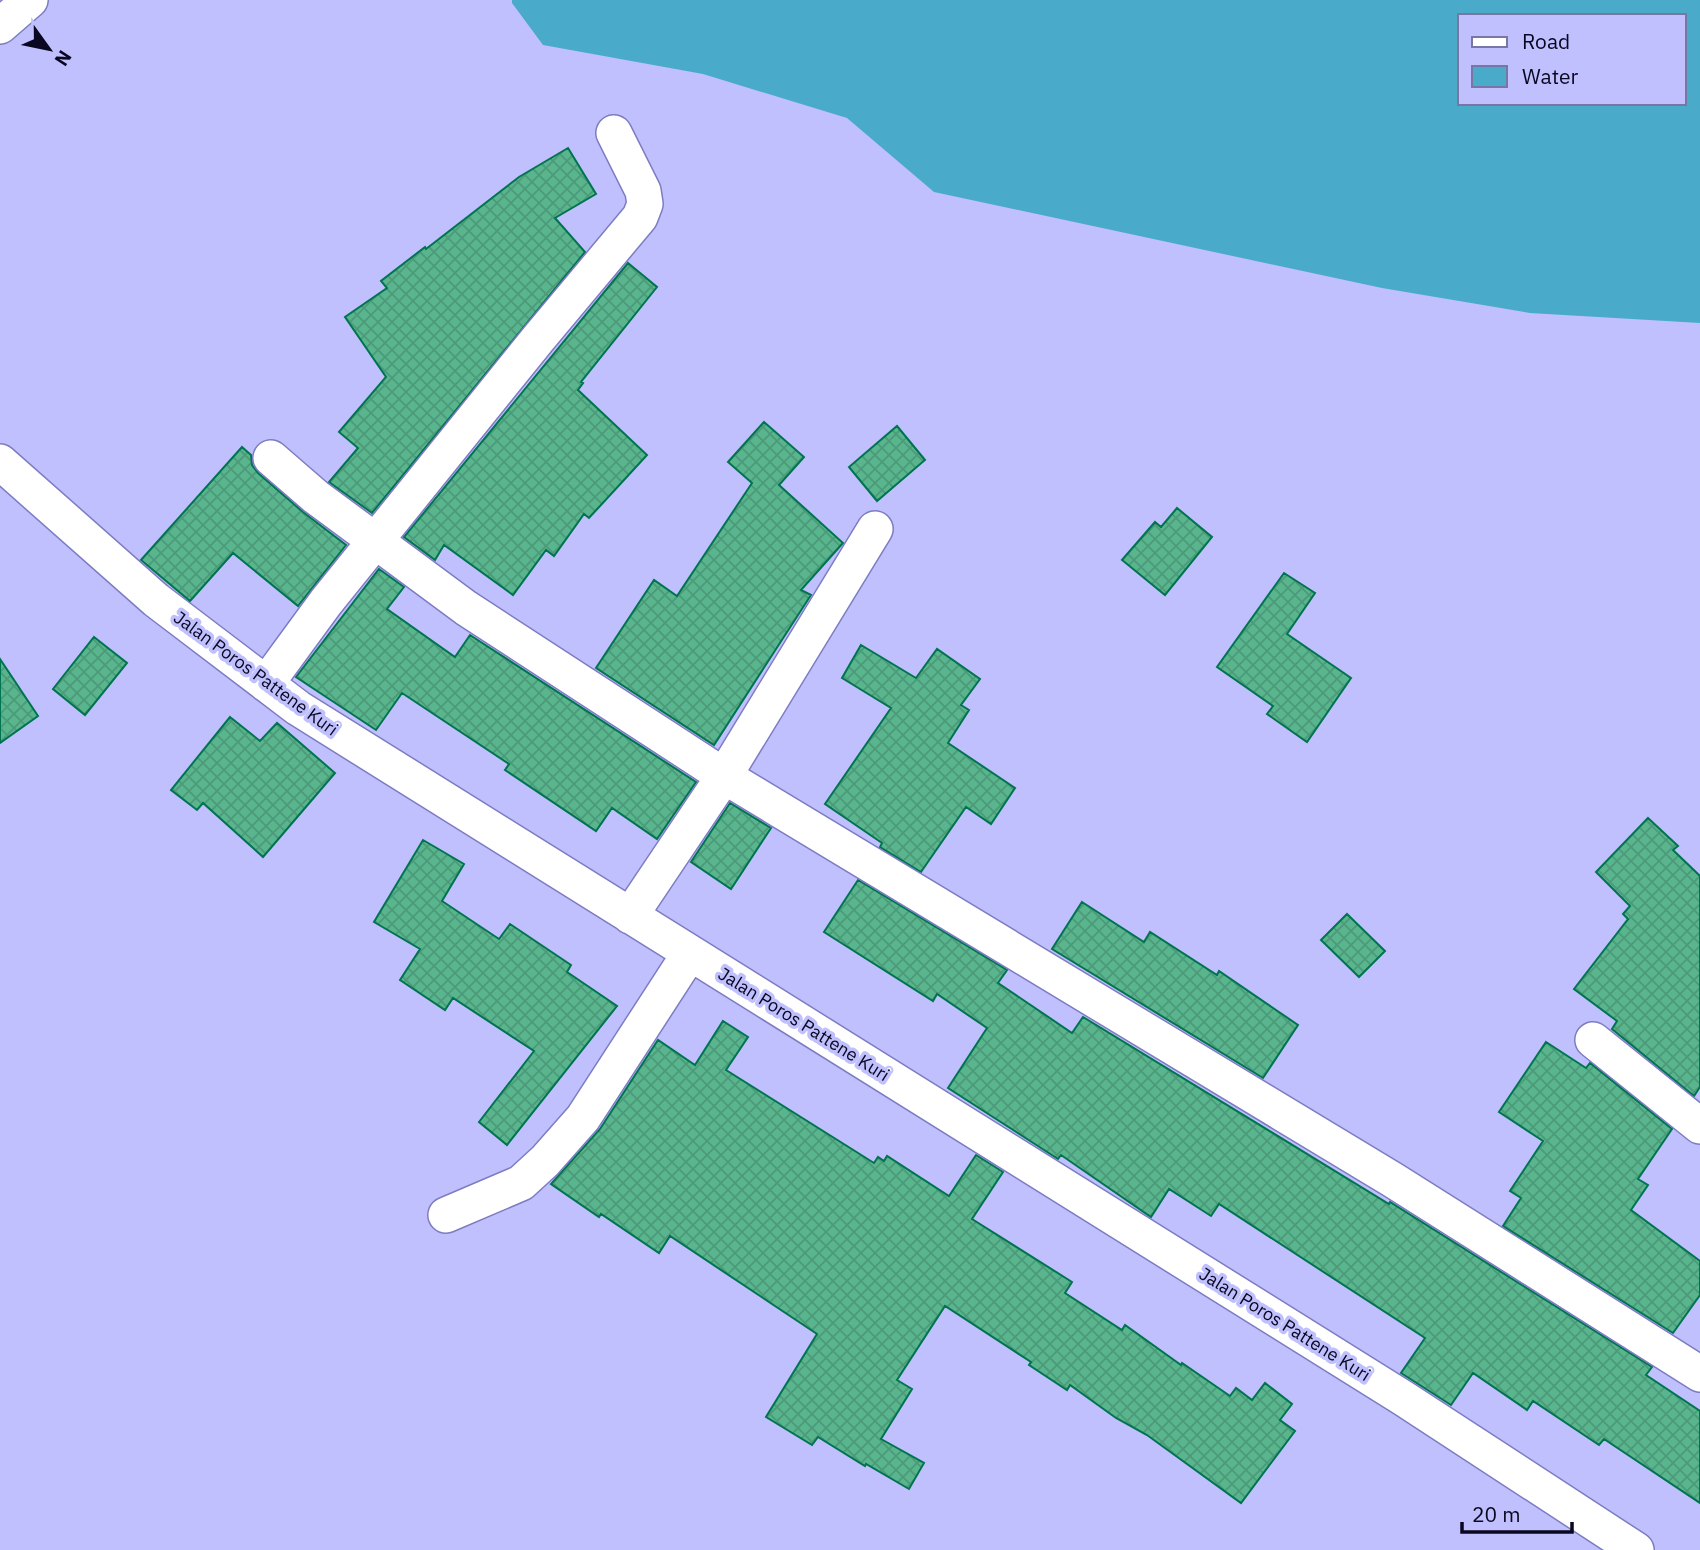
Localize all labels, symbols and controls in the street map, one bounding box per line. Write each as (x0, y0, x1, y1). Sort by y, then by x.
north arrow (14, 14, 84, 84)
legend (1458, 14, 1686, 105)
text: Road (1522, 27, 1570, 55)
text: N (49, 46, 77, 71)
text: Water (1522, 62, 1579, 90)
street label: Jalan Poros Pattene Kuri (169, 606, 343, 740)
street label: Jalan Poros Pattene Kuri (714, 962, 894, 1086)
street label: Jalan Poros Pattene Kuri (1195, 1262, 1375, 1386)
scale bar (1462, 1490, 1572, 1534)
text: 20 m (1472, 1500, 1521, 1528)

